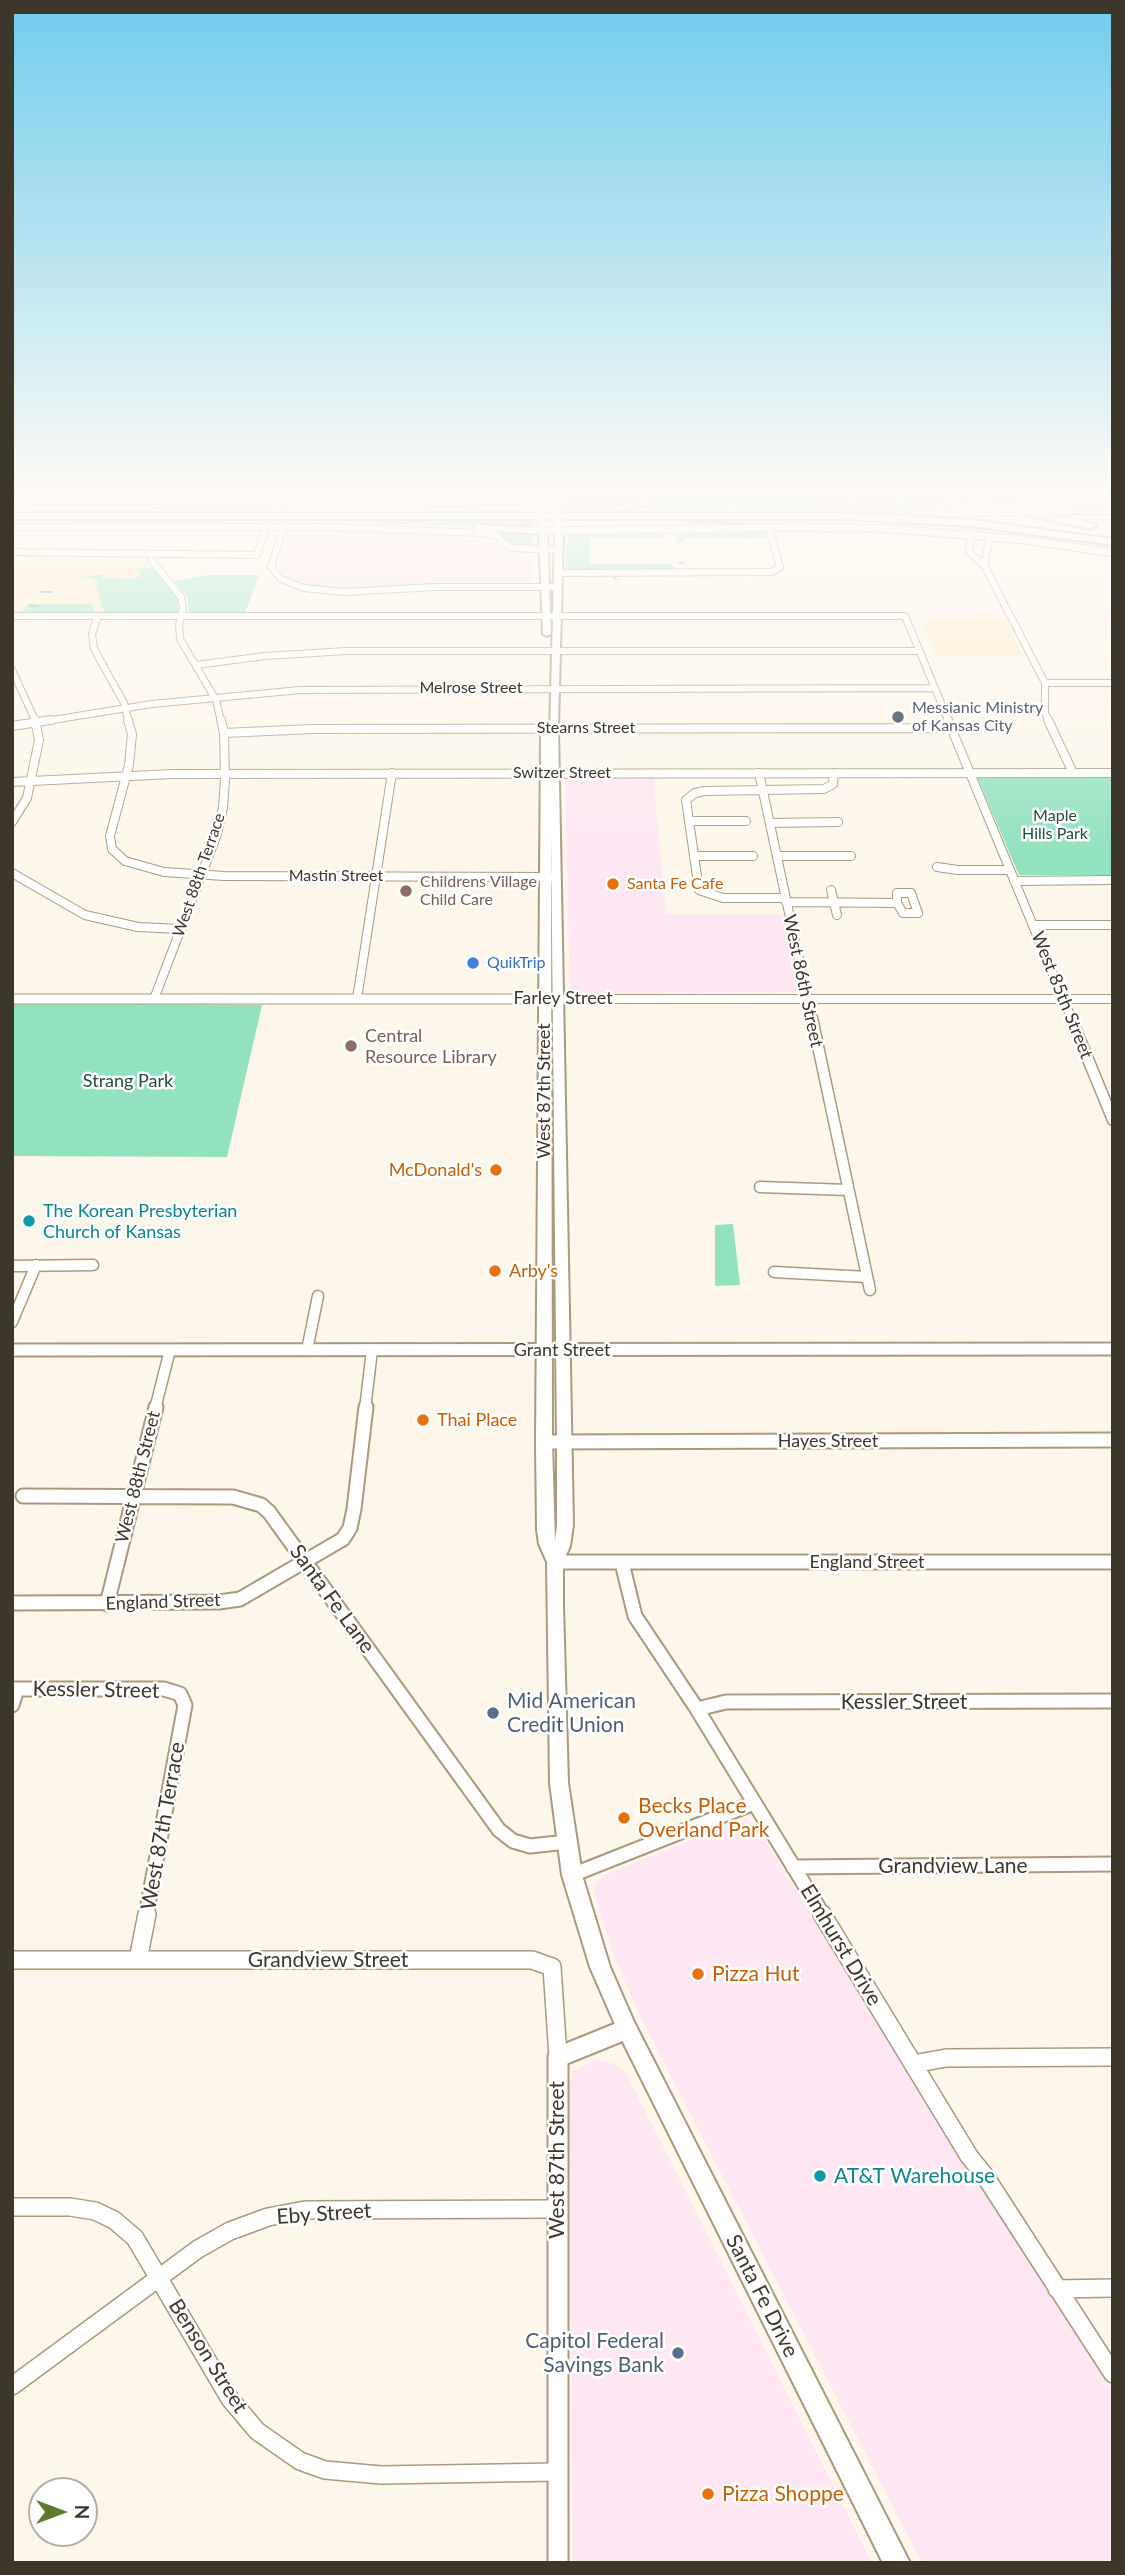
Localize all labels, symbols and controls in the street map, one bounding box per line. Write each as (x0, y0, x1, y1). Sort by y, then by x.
street label: Melrose Street (420, 678, 522, 698)
place label: Messianic Ministry of Kansas City (912, 698, 1043, 736)
marker: Messianic Ministry of Kansas City (890, 709, 906, 725)
street label: Stearns Street (537, 718, 635, 738)
street label: Switzer Street (513, 763, 611, 783)
park label: Maple Hills Park (1022, 806, 1088, 844)
street label: West 88th Terrace (169, 811, 229, 939)
street label: Mastin Street (289, 866, 383, 886)
place label: Childrens Village Child Care (420, 872, 537, 910)
place label: Santa Fe Cafe (627, 874, 723, 894)
marker: Santa Fe Cafe (605, 876, 621, 892)
marker: Childrens Village Child Care (398, 883, 414, 899)
street label: West 86th Street (778, 913, 828, 1049)
street label: West 85th Street (1027, 928, 1097, 1062)
place label: QuikTrip (487, 953, 545, 973)
marker: QuikTrip (465, 955, 481, 971)
street label: Farley Street (513, 987, 613, 1009)
street label: West 87th Street (533, 1023, 555, 1159)
place label: Central Resource Library (365, 1025, 497, 1068)
marker: Central Resource Library (343, 1038, 359, 1054)
park label: Strang Park (83, 1070, 173, 1092)
place label: McDonald's (389, 1159, 482, 1181)
marker: McDonald's (488, 1162, 504, 1178)
place label: The Korean Presbyterian Church of Kansas (43, 1200, 237, 1242)
marker: The Korean Presbyterian Church of Kansas (21, 1213, 37, 1229)
place label: Arby's (509, 1260, 558, 1282)
marker: Arby's (487, 1263, 503, 1279)
street label: Grant Street (514, 1339, 610, 1361)
street label: West 88th Street (111, 1409, 165, 1545)
place label: Thai Place (437, 1409, 517, 1431)
marker: Thai Place (415, 1412, 431, 1428)
street label: Hayes Street (778, 1430, 878, 1452)
street label: Santa Fe Lane (284, 1540, 380, 1658)
street label: England Street (810, 1551, 924, 1573)
street label: England Street (105, 1589, 221, 1615)
street label: Kessler Street (32, 1676, 160, 1704)
place label: Mid American Credit Union (507, 1688, 636, 1738)
street label: Kessler Street (841, 1689, 967, 1715)
marker: Mid American Credit Union (485, 1705, 501, 1721)
street label: West 87th Terrace (136, 1740, 190, 1912)
place label: Becks Place Overland Park (638, 1793, 769, 1843)
marker: Becks Place Overland Park (616, 1810, 632, 1826)
street label: Grandview Lane (878, 1853, 1028, 1879)
street label: Elmhurst Drive (795, 1880, 887, 2010)
street label: Grandview Street (248, 1947, 408, 1973)
place label: Pizza Hut (712, 1961, 799, 1987)
marker: Pizza Hut (690, 1966, 706, 1982)
street label: West 87th Street (544, 2081, 570, 2239)
place label: AT&T Warehouse (834, 2163, 995, 2189)
marker: AT&T Warehouse (812, 2168, 828, 2184)
street label: Eby Street (276, 2198, 372, 2230)
street label: Santa Fe Drive (720, 2231, 804, 2361)
street label: Benson Street (163, 2294, 253, 2418)
place label: Capitol Federal Savings Bank (525, 2328, 664, 2378)
marker: Capitol Federal Savings Bank (670, 2345, 686, 2361)
north arrow (28, 2477, 98, 2547)
place label: Pizza Shoppe (722, 2481, 844, 2507)
marker: Pizza Shoppe (700, 2486, 716, 2502)
text: N (71, 2505, 94, 2519)

